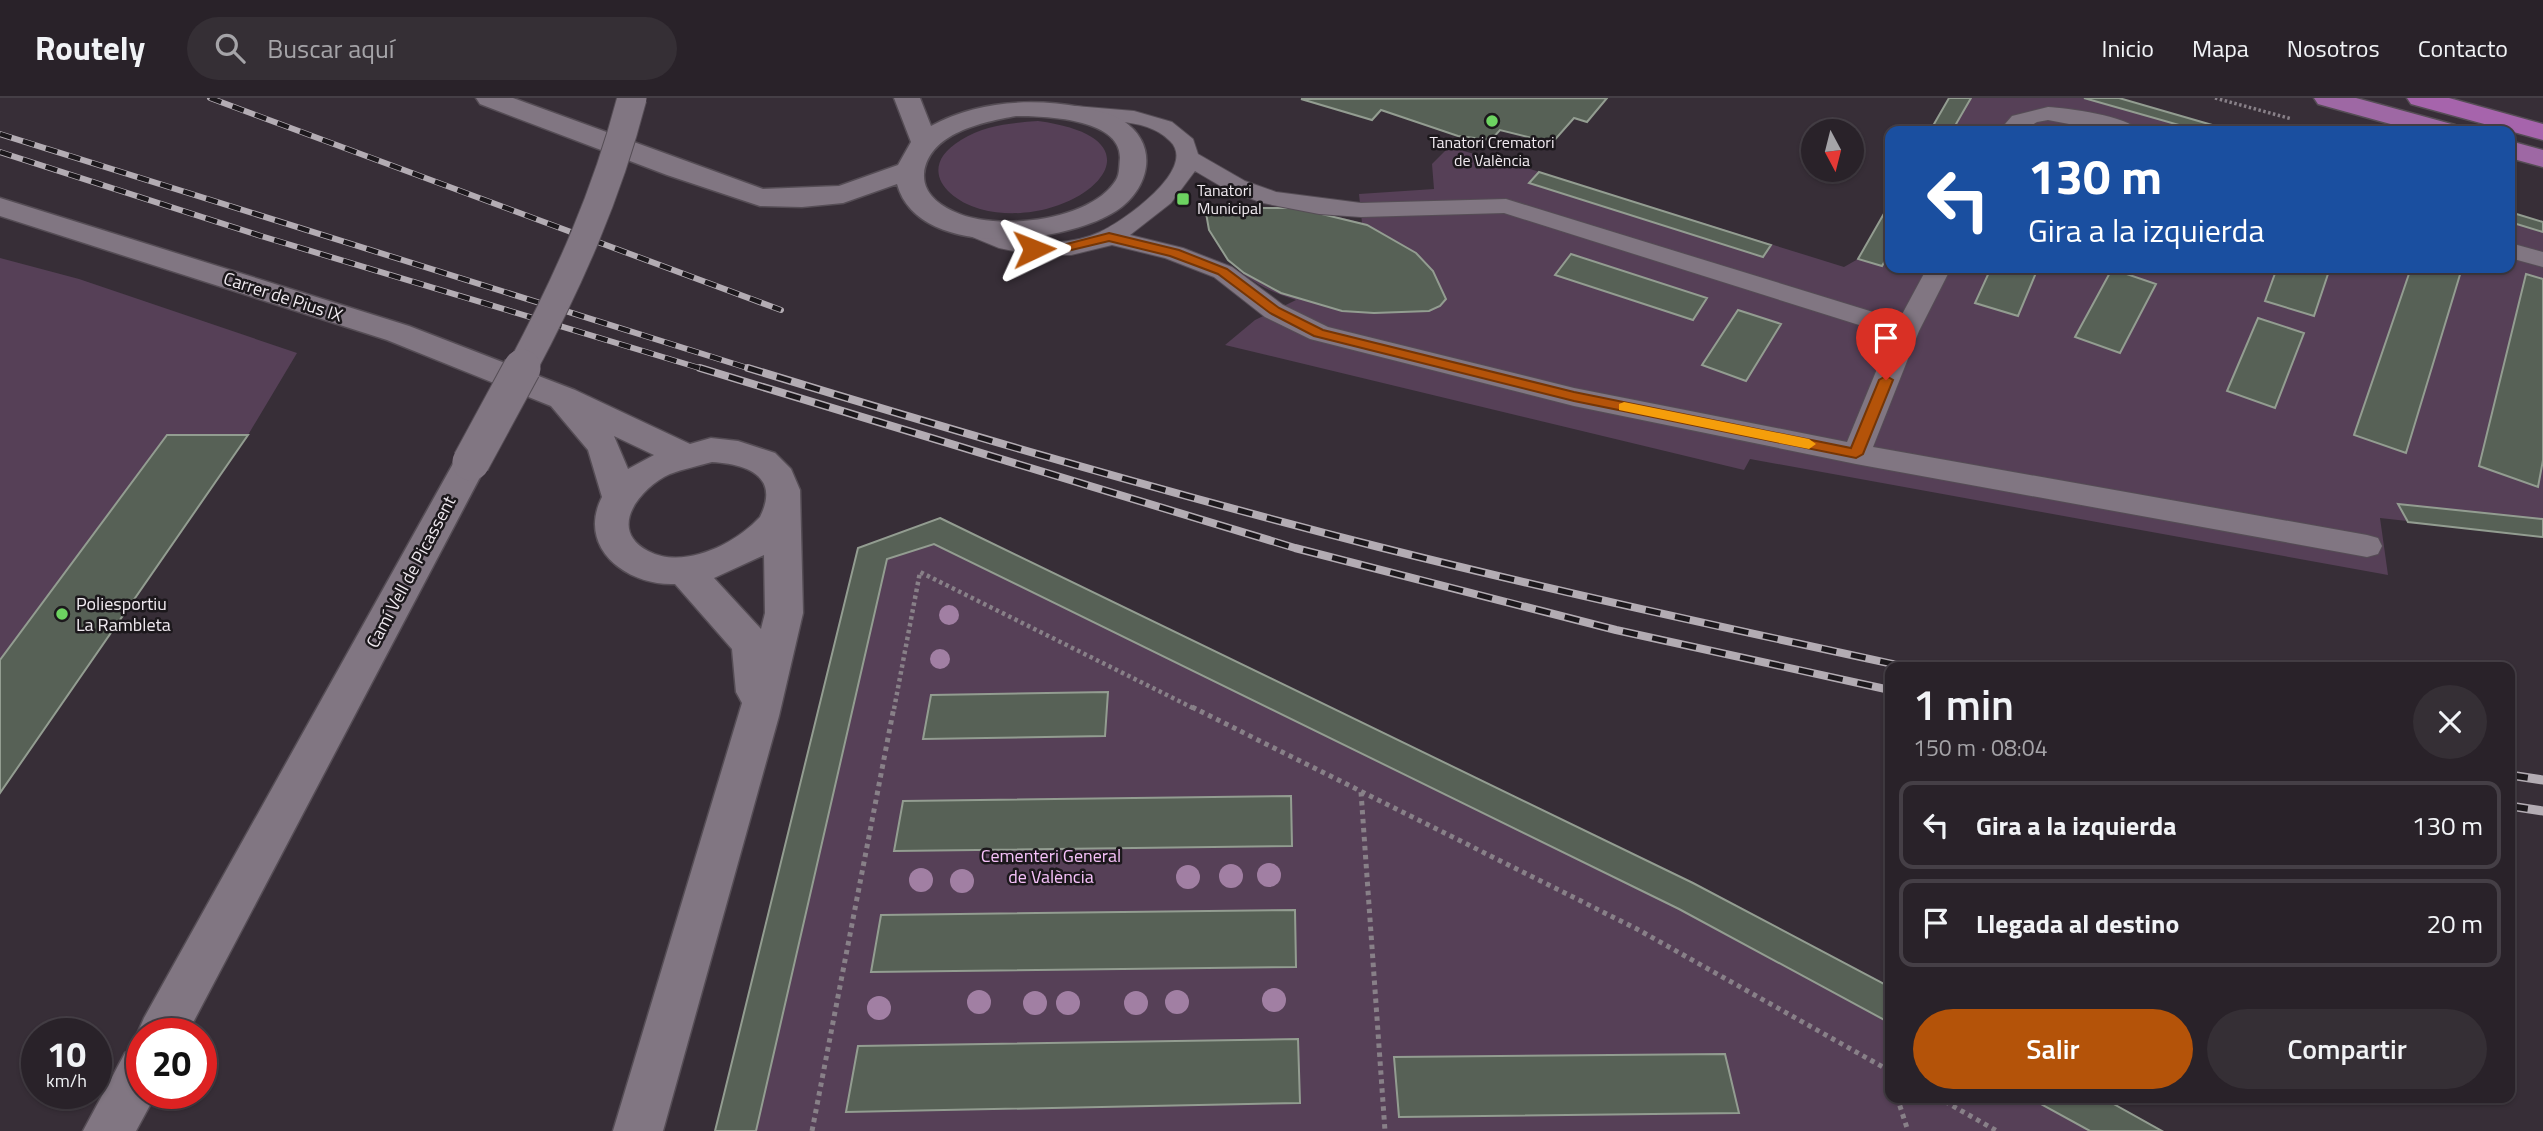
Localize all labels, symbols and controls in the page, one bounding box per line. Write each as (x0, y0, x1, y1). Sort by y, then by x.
search box (187, 17, 677, 80)
text: Routely (35, 23, 145, 73)
icon: search (211, 29, 249, 67)
text: Buscar aquí (267, 29, 394, 68)
text: Inicio (2102, 30, 2154, 66)
text: Mapa (2192, 30, 2249, 66)
text: Nosotros (2287, 30, 2380, 66)
text: Contacto (2418, 30, 2508, 66)
marker: Tanatori Crematori de València (1484, 113, 1500, 129)
north arrow (1801, 119, 1864, 182)
map controls (1801, 119, 1864, 182)
place label: Tanatori Crematori de València (1430, 130, 1554, 172)
text: 130 m (2028, 138, 2162, 213)
icon: left (1913, 154, 2004, 245)
place label: Tanatori Municipal (1197, 178, 1262, 220)
marker: Tanatori Municipal (1175, 191, 1191, 207)
text: Gira a la izquierda (2028, 206, 2264, 254)
position arrow (997, 212, 1071, 286)
street label: Carrer de Pius IX (220, 265, 346, 329)
pin (1856, 308, 1916, 380)
icon: arrive (1867, 319, 1905, 357)
street label: Camí Vell de Picassent (359, 490, 462, 653)
place label: Poliesportiu La Rambleta (76, 590, 171, 638)
marker: Poliesportiu La Rambleta (54, 606, 70, 622)
text: 1 min (1913, 672, 2014, 736)
button: close (2413, 685, 2487, 759)
text: 150 m · 08:04 (1913, 730, 2048, 765)
icon: left (1917, 806, 1955, 844)
text: Gira a la izquierda (1976, 806, 2177, 845)
text: 130 m (2412, 806, 2483, 845)
park label: Cementeri General de València (981, 842, 1121, 890)
icon: arrive (1917, 904, 1955, 942)
text: Llegada al destino (1976, 904, 2179, 943)
text: 20 m (2426, 904, 2483, 943)
button: Salir (1913, 1009, 2193, 1089)
button: Compartir (2207, 1009, 2487, 1089)
speed limit sign: 20 (126, 1018, 217, 1109)
text: 10 (47, 1027, 86, 1081)
text: km/h (46, 1067, 87, 1094)

